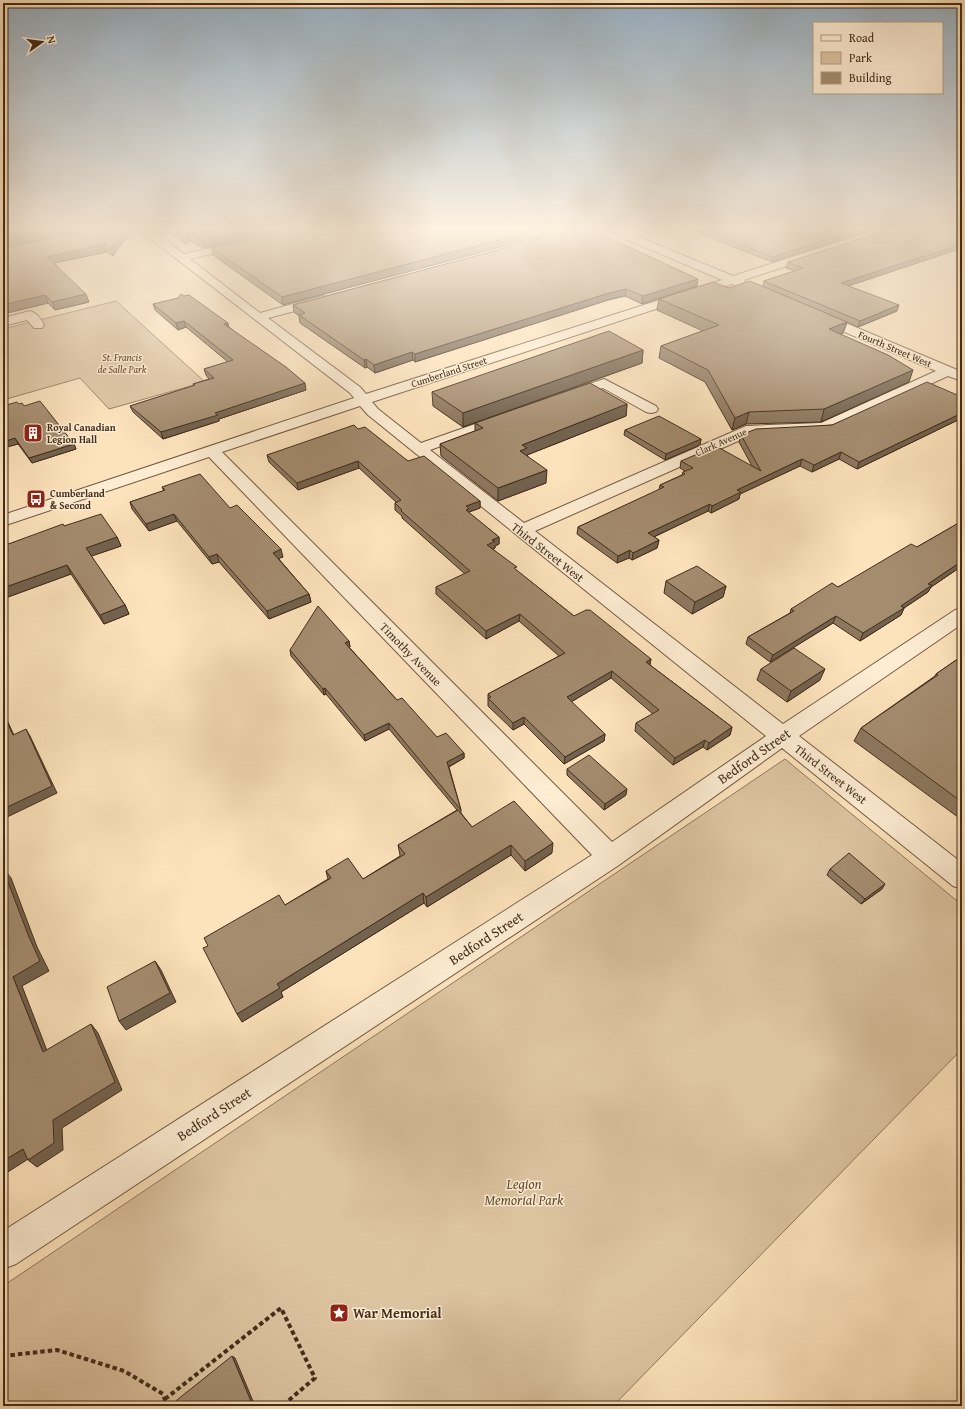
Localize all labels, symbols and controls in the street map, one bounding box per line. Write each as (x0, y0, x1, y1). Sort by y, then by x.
north arrow (22, 22, 62, 62)
legend (813, 22, 943, 94)
text: Road (849, 29, 875, 46)
text: N (43, 34, 61, 46)
text: Park (849, 49, 873, 66)
text: Building (849, 69, 892, 86)
street label: Fourth Street West (856, 327, 934, 371)
park label: St. Francis de Salle Park (98, 350, 147, 377)
street label: Cumberland Street (409, 353, 489, 391)
place label: Royal Canadian Legion Hall (47, 420, 116, 447)
building icon: Royal Canadian Legion Hall (22, 422, 44, 444)
street label: Clark Avenue (693, 424, 749, 460)
place label: Cumberland & Second (50, 486, 105, 513)
bus stop icon: Cumberland & Second (25, 488, 47, 510)
street label: Third Street West (508, 518, 589, 586)
street label: Timothy Avenue (376, 618, 446, 690)
street label: Bedford Street (713, 723, 795, 789)
street label: Third Street West (791, 740, 872, 808)
street label: Bedford Street (445, 906, 527, 970)
street label: Bedford Street (173, 1082, 255, 1146)
park label: Legion Memorial Park (485, 1174, 564, 1210)
place icon: War Memorial (328, 1302, 350, 1324)
place label: War Memorial (353, 1303, 442, 1323)

